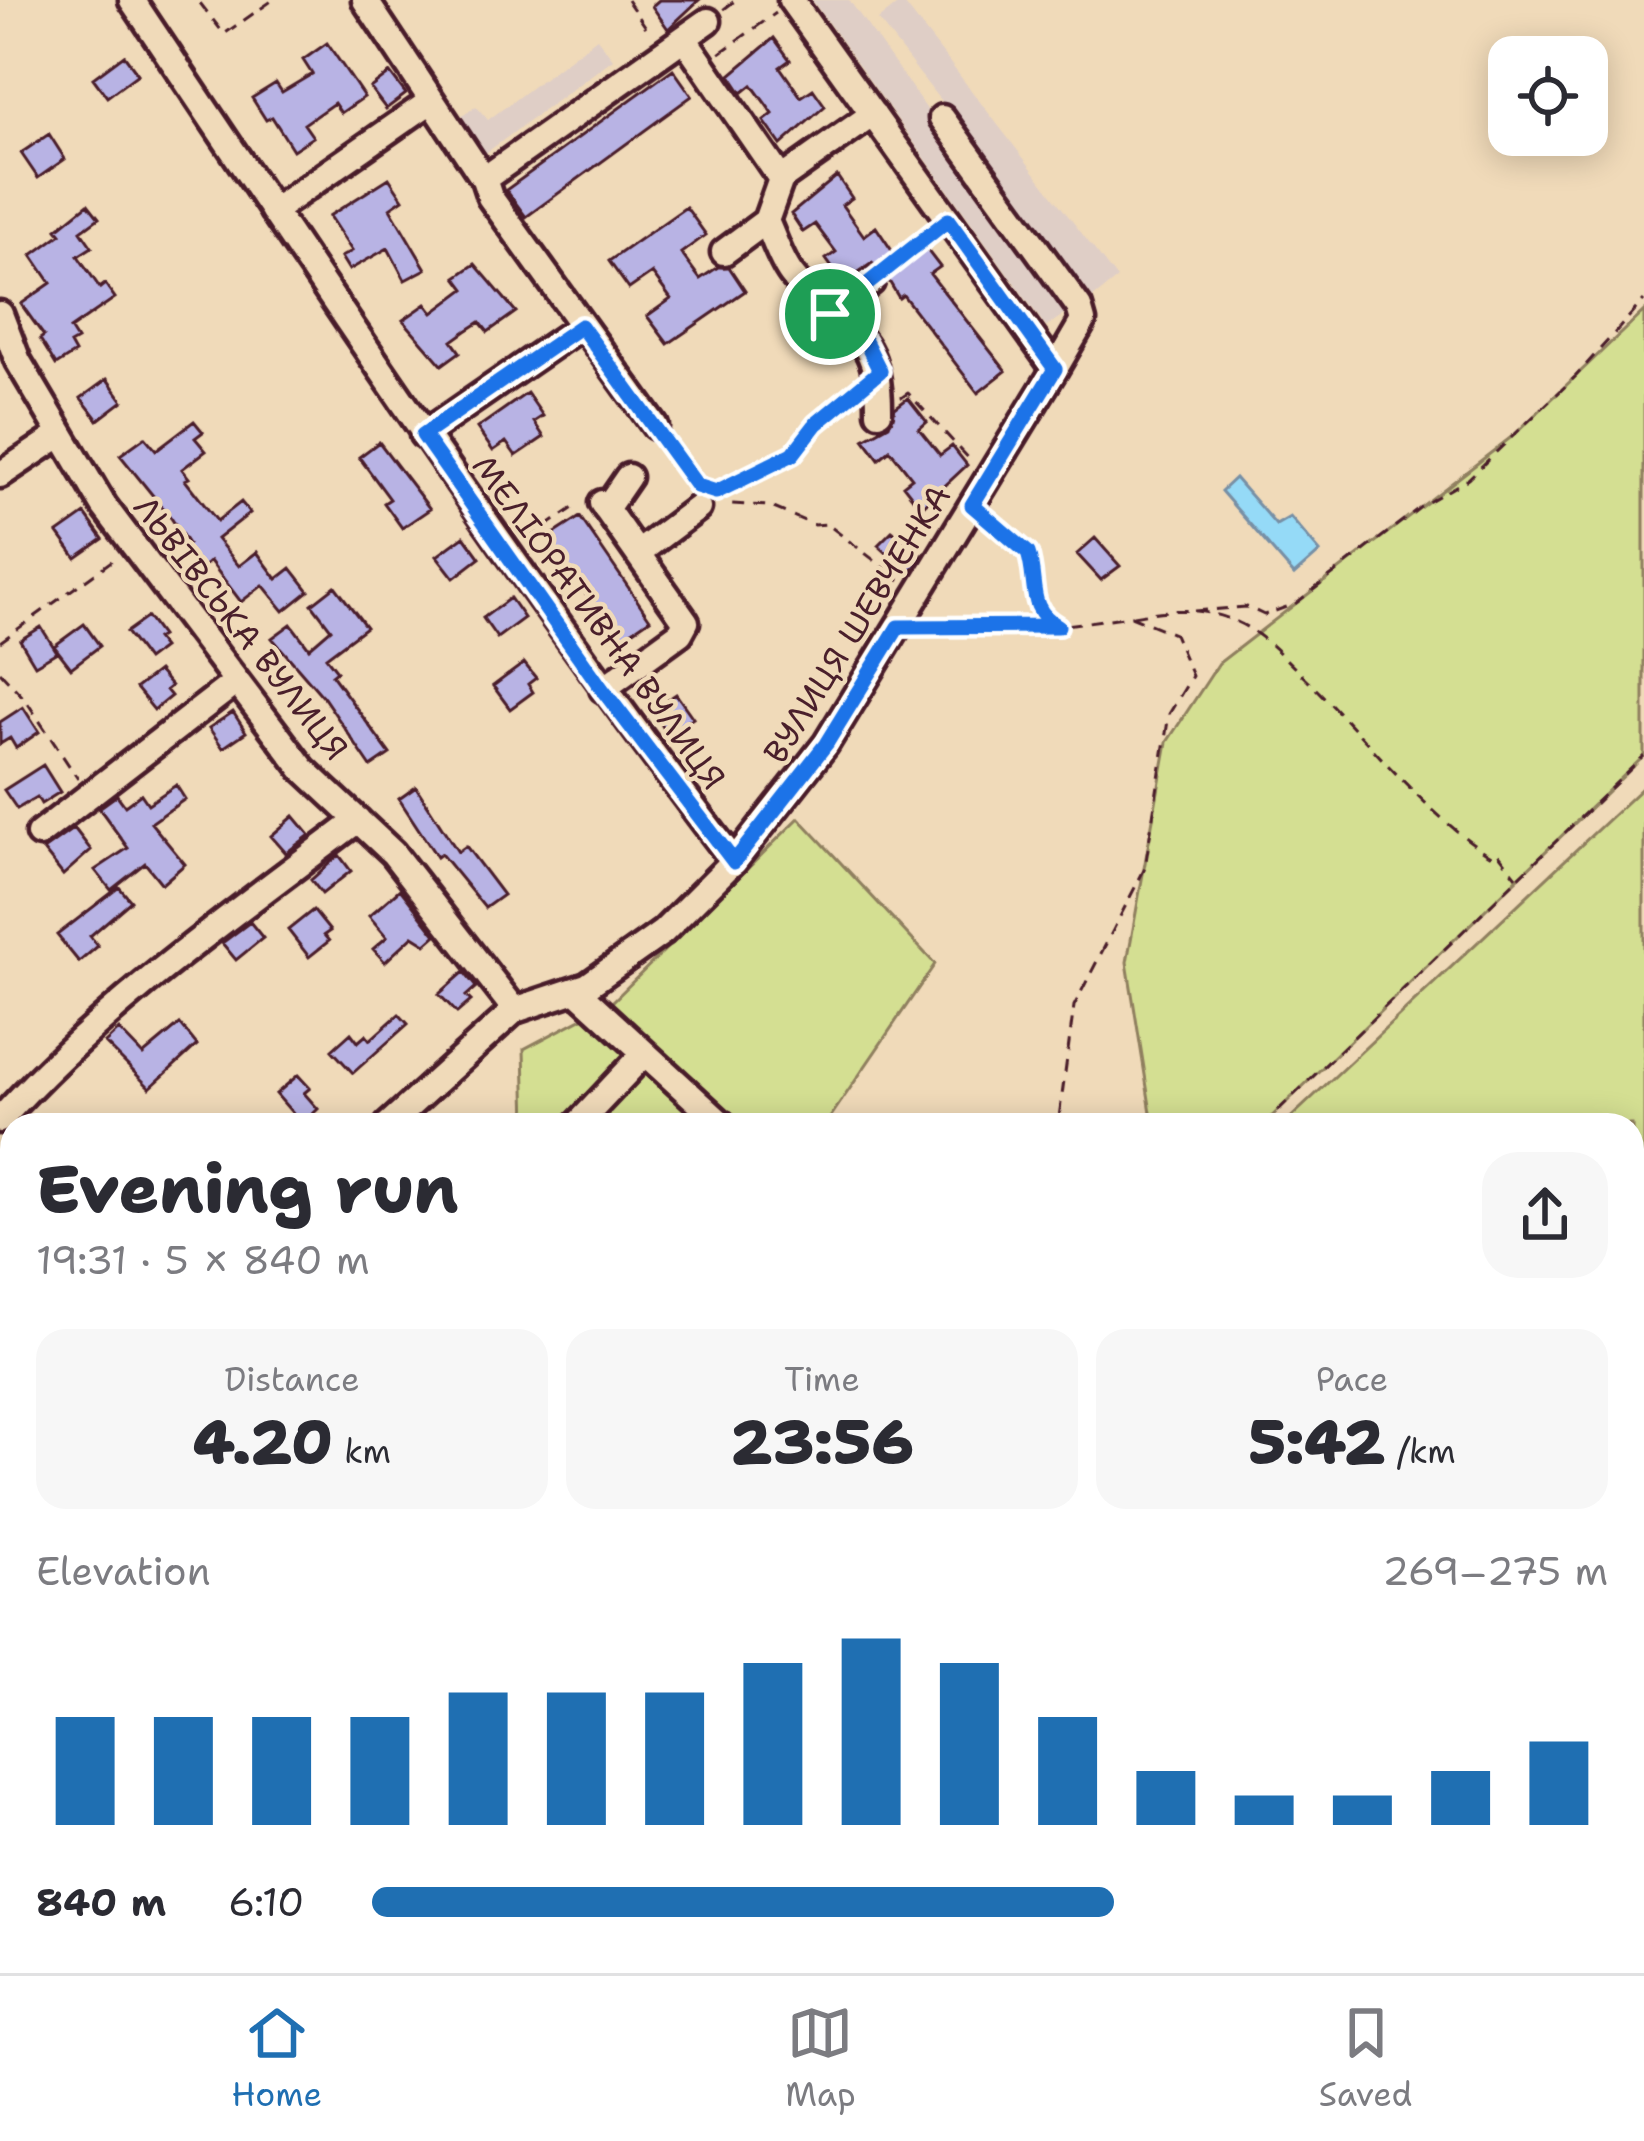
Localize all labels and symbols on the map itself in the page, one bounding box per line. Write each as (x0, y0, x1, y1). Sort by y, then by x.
pin (779, 263, 881, 365)
street label: МЕЛІОРАТИВНА ВУЛИЦЯ (462, 445, 736, 799)
street label: ВУЛИЦЯ ШЕВЧЕНКА (753, 476, 961, 772)
street label: ЛЬВІВСЬКА ВУЛИЦЯ (123, 486, 359, 770)

